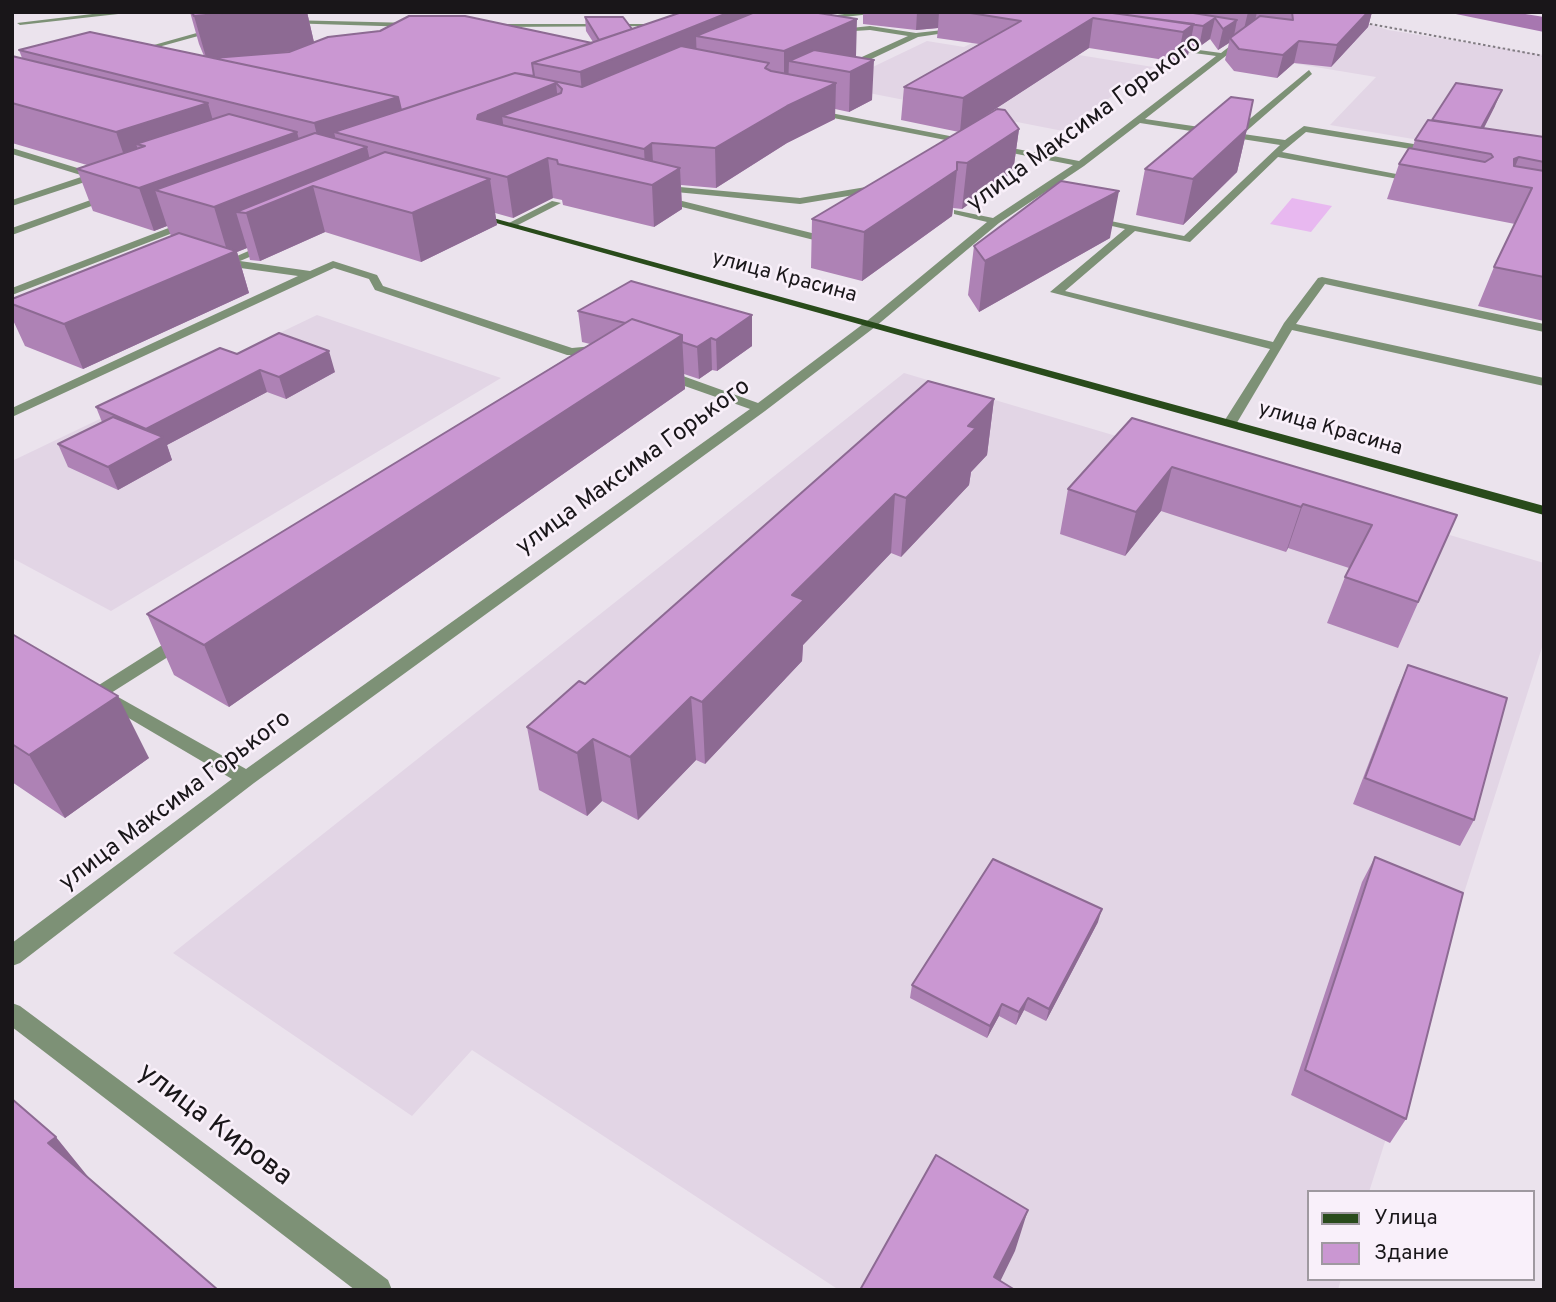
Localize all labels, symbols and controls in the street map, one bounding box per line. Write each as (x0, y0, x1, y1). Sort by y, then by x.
street label: улица Максима Горького (962, 30, 1208, 220)
street label: улица Красина (709, 247, 859, 309)
street label: улица Максима Горького (511, 373, 757, 563)
street label: улица Красина (1255, 397, 1405, 463)
street label: улица Максима Горького (55, 706, 297, 898)
street label: улица Кирова (130, 1057, 298, 1195)
legend (1308, 1190, 1535, 1281)
text: Улица (1374, 1205, 1438, 1232)
text: Здание (1374, 1240, 1449, 1267)

